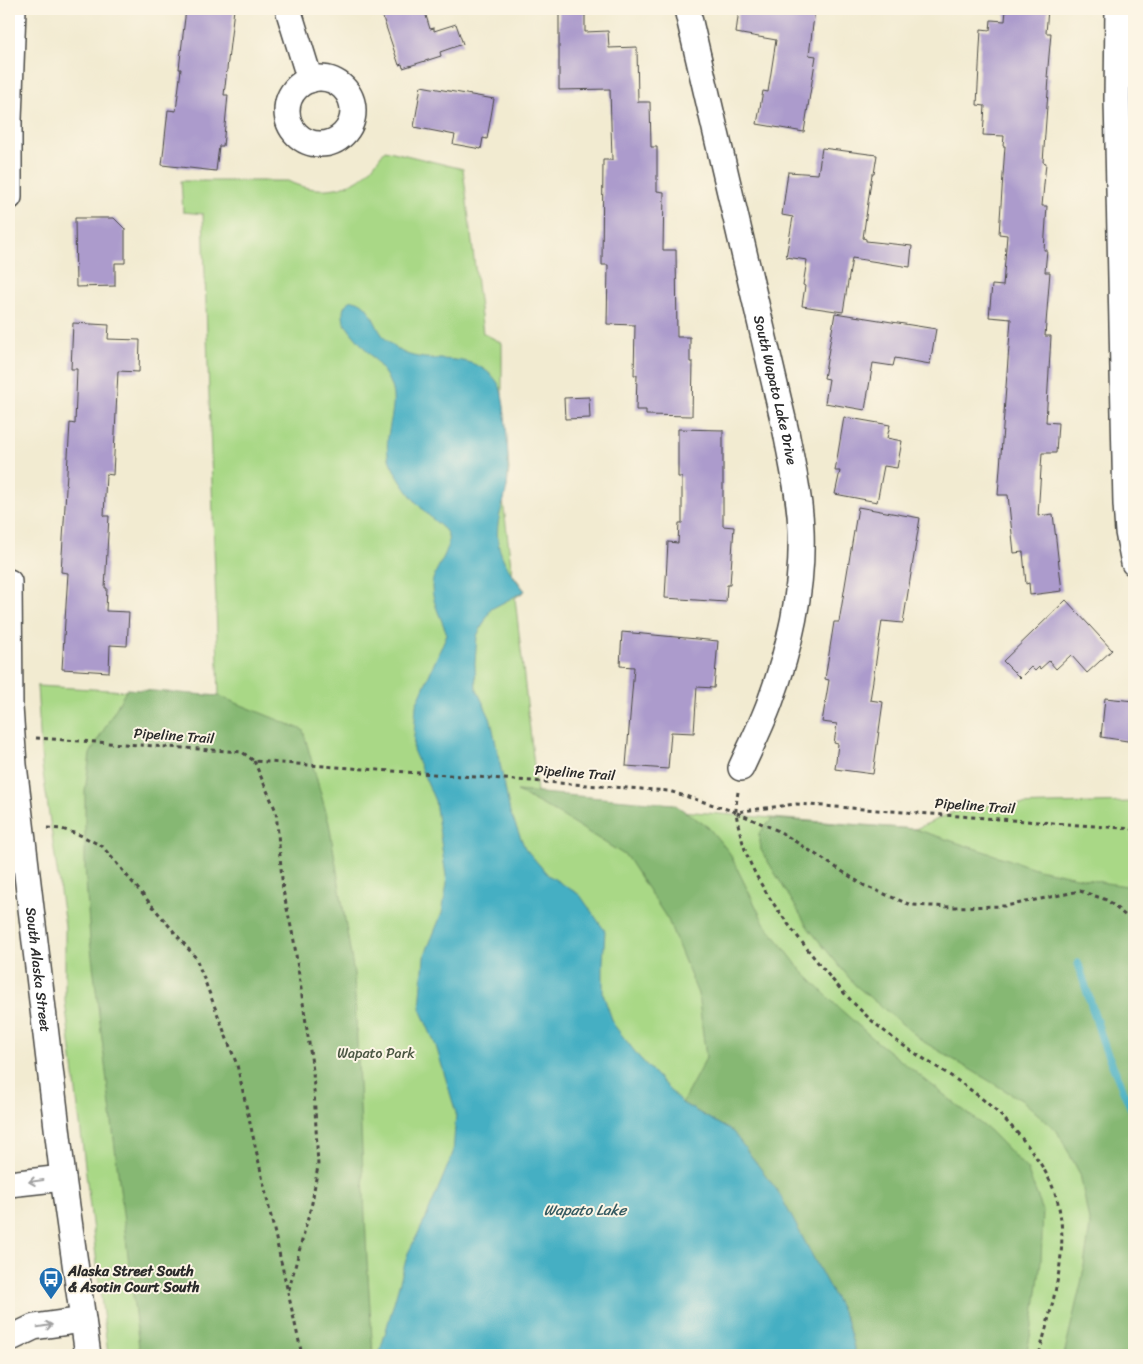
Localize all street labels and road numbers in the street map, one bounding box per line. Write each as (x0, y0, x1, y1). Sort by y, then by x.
street label: South Wapato Lake Drive (747, 312, 805, 467)
street label: Pipeline Trail (133, 721, 216, 751)
street label: Pipeline Trail (534, 758, 617, 788)
street label: Pipeline Trail (934, 791, 1017, 821)
street label: South Alaska Street (18, 906, 58, 1033)

